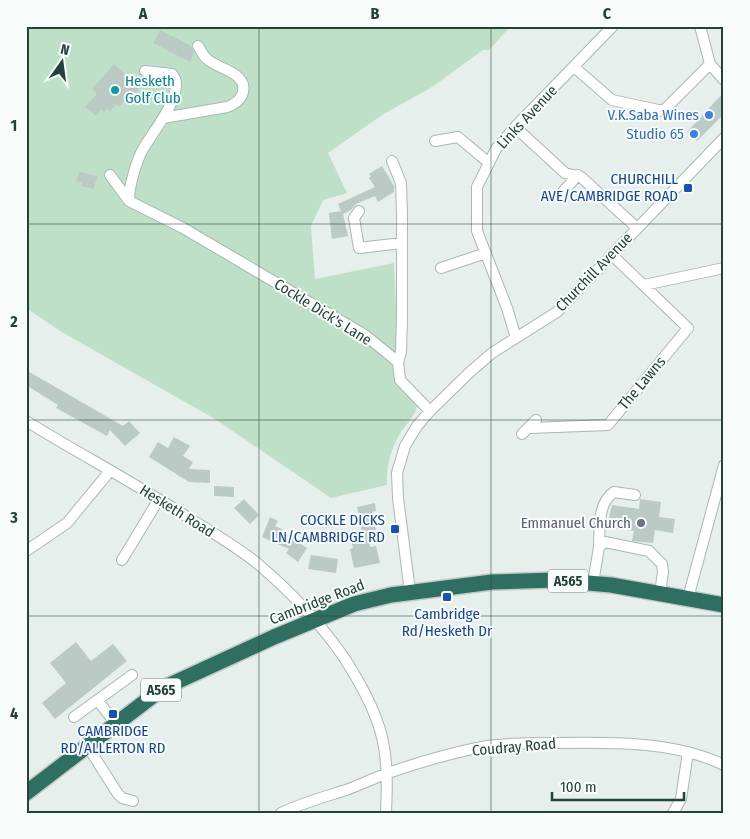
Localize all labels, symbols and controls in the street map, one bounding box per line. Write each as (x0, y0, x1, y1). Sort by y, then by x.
text: A (138, 4, 148, 23)
text: B (371, 4, 380, 23)
text: C (603, 4, 612, 23)
north arrow (38, 38, 88, 88)
text: N (59, 41, 71, 59)
place label: Hesketh Golf Club (125, 72, 181, 107)
street label: Links Avenue (493, 82, 561, 152)
marker: Hesketh Golf Club (109, 84, 121, 96)
place label: V.K.Saba Wines (608, 106, 699, 124)
marker: V.K.Saba Wines (703, 109, 715, 121)
text: 1 (11, 116, 17, 135)
place label: Studio 65 (626, 125, 684, 143)
marker: Studio 65 (688, 128, 700, 140)
place label: CHURCHILL AVE/CAMBRIDGE ROAD (541, 170, 678, 205)
marker: CHURCHILL AVE/CAMBRIDGE ROAD (682, 182, 694, 194)
street label: Churchill Avenue (552, 229, 636, 315)
street label: Cockle Dick's Lane (271, 275, 375, 349)
text: 2 (9, 312, 18, 331)
street label: The Lawns (615, 353, 669, 413)
street label: Hesketh Road (136, 481, 218, 541)
text: 3 (9, 508, 18, 527)
place label: COCKLE DICKS LN/CAMBRIDGE RD (271, 511, 385, 546)
place label: Emmanuel Church (521, 514, 631, 532)
marker: Emmanuel Church (635, 517, 647, 529)
marker: COCKLE DICKS LN/CAMBRIDGE RD (389, 523, 401, 535)
road number: A565 (548, 570, 588, 592)
street label: Cambridge Road (267, 576, 367, 628)
marker: Cambridge Rd/Hesketh Dr (441, 591, 453, 603)
place label: Cambridge Rd/Hesketh Dr (402, 605, 493, 640)
road number: A565 (141, 678, 181, 702)
text: 4 (10, 704, 18, 723)
marker: CAMBRIDGE RD/ALLERTON RD (107, 708, 119, 720)
place label: CAMBRIDGE RD/ALLERTON RD (61, 722, 165, 757)
street label: Coudray Road (471, 734, 557, 760)
scale bar (552, 769, 685, 801)
text: 100 m (560, 778, 597, 796)

